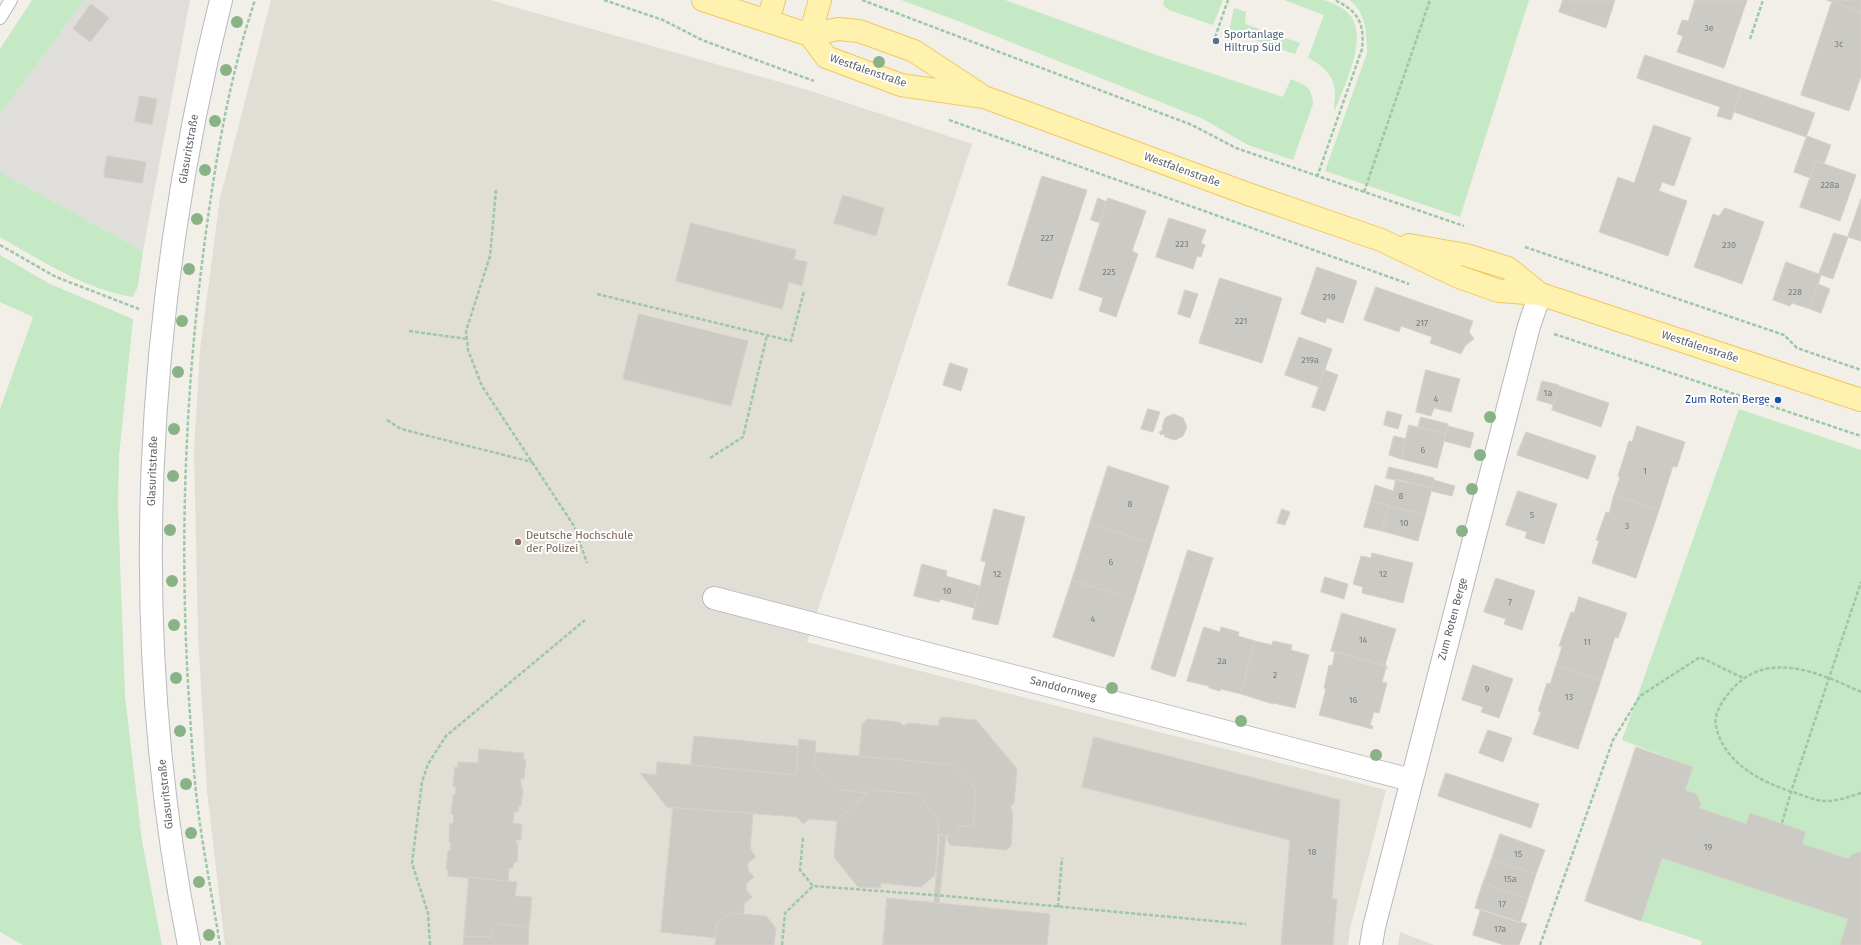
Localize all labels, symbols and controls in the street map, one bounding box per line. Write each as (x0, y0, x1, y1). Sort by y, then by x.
house number: 3e (1704, 23, 1714, 33)
place label: Sportanlage Hiltrup Süd (1224, 28, 1284, 54)
marker: Sportanlage Hiltrup Süd (1211, 36, 1221, 46)
house number: 3c (1835, 39, 1843, 49)
street label: Westfalenstraße (828, 52, 908, 90)
street label: Glasuritstraße (176, 113, 202, 185)
street label: Westfalenstraße (1142, 150, 1222, 190)
house number: 228a (1821, 180, 1839, 190)
house number: 227 (1041, 233, 1053, 243)
house number: 223 (1175, 239, 1189, 249)
house number: 230 (1722, 240, 1736, 250)
house number: 225 (1102, 267, 1116, 277)
house number: 228 (1788, 287, 1802, 297)
house number: 219 (1323, 292, 1335, 302)
house number: 221 (1235, 316, 1247, 326)
house number: 217 (1416, 318, 1428, 328)
street label: Westfalenstraße (1660, 328, 1740, 366)
house number: 219a (1301, 355, 1319, 365)
house number: 1a (1544, 388, 1552, 398)
place label: Zum Roten Berge (1685, 393, 1770, 407)
house number: 4 (1434, 394, 1438, 404)
marker: Zum Roten Berge (1773, 395, 1783, 405)
street label: Glasuritstraße (145, 436, 161, 506)
house number: 6 (1421, 445, 1425, 455)
house number: 1 (1643, 466, 1647, 476)
house number: 8 (1399, 491, 1403, 501)
house number: 8 (1128, 499, 1132, 509)
house number: 5 (1530, 510, 1534, 520)
house number: 10 (1400, 518, 1408, 528)
house number: 3 (1625, 521, 1629, 531)
place label: Deutsche Hochschule der Polizei (526, 529, 633, 555)
marker: Deutsche Hochschule der Polizei (513, 537, 523, 547)
house number: 6 (1109, 557, 1113, 567)
house number: 12 (993, 569, 1001, 579)
house number: 12 (1379, 569, 1387, 579)
street label: Zum Roten Berge (1436, 576, 1470, 662)
house number: 10 (943, 586, 951, 596)
house number: 7 (1508, 597, 1512, 607)
house number: 4 (1091, 614, 1095, 624)
house number: 14 (1359, 635, 1367, 645)
house number: 11 (1583, 637, 1591, 647)
house number: 2a (1217, 656, 1227, 666)
house number: 2 (1273, 670, 1277, 680)
street label: Sanddornweg (1028, 674, 1098, 704)
house number: 9 (1485, 684, 1489, 694)
house number: 13 (1565, 692, 1573, 702)
house number: 16 (1349, 695, 1357, 705)
street label: Glasuritstraße (156, 758, 176, 830)
house number: 19 (1704, 842, 1712, 852)
house number: 18 (1308, 847, 1316, 857)
house number: 15 (1514, 849, 1522, 859)
house number: 15a (1503, 874, 1517, 884)
house number: 17 (1498, 899, 1506, 909)
house number: 17a (1494, 924, 1506, 934)

